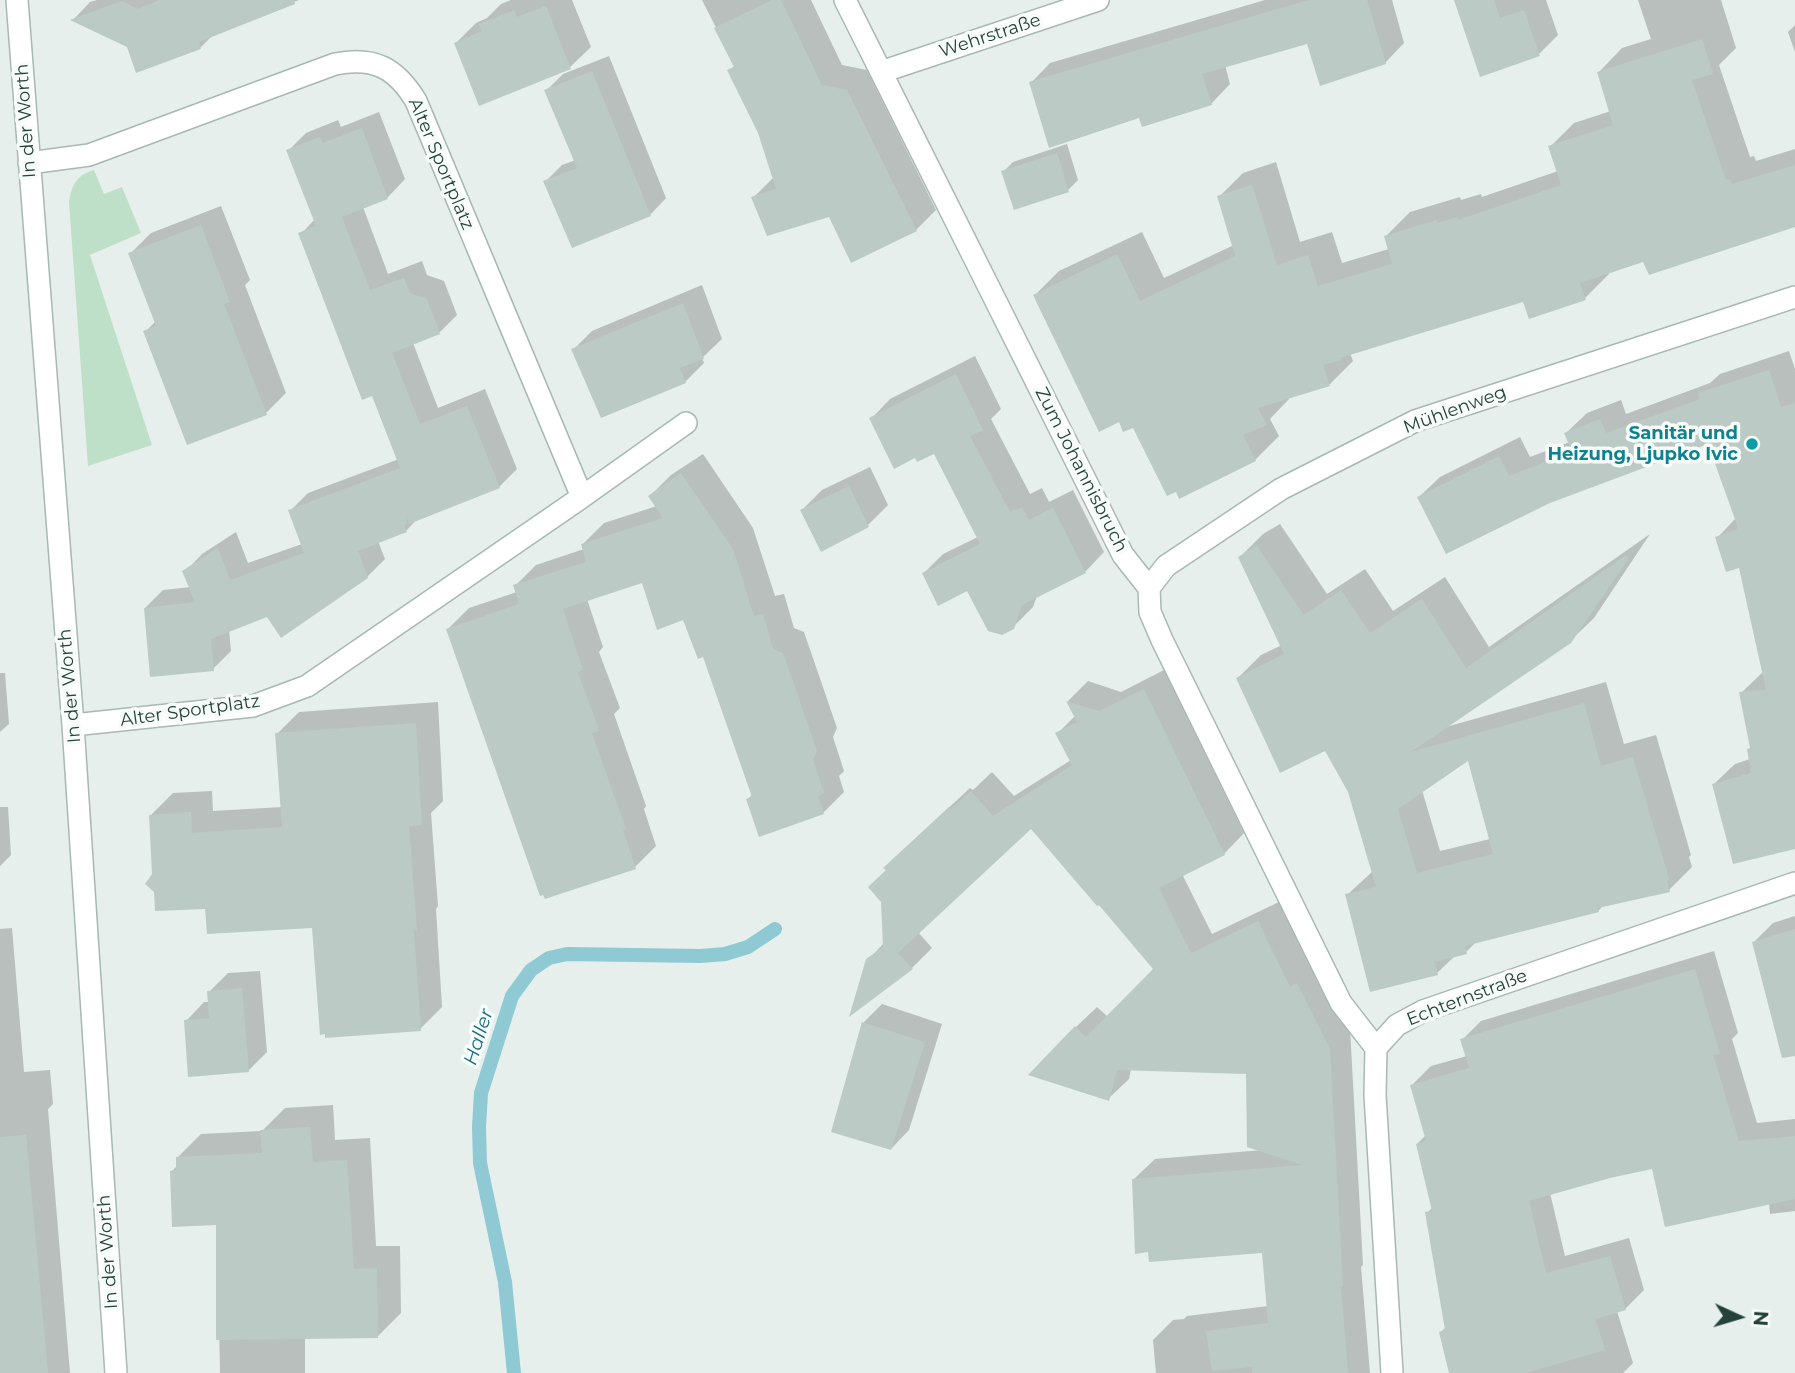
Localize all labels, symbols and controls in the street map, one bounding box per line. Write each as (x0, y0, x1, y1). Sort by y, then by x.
street label: Wehrstraße (937, 9, 1043, 63)
street label: In der Worth (11, 63, 41, 179)
street label: Alter Sportplatz (404, 95, 478, 233)
street label: Mühlenweg (1401, 381, 1509, 439)
street label: Zum Johannisbruch (1030, 384, 1132, 556)
place label: Sanitär und Heizung, Ljupko Ivic (1547, 423, 1738, 466)
marker: Sanitär und Heizung, Ljupko Ivic (1744, 436, 1760, 452)
street label: In der Worth (54, 628, 86, 744)
street label: Alter Sportplatz (119, 691, 261, 731)
street label: Echternstraße (1404, 965, 1530, 1031)
water label: Haller (459, 1006, 499, 1068)
street label: In der Worth (93, 1194, 123, 1310)
north arrow (1704, 1282, 1774, 1352)
text: N (1748, 1310, 1772, 1327)

